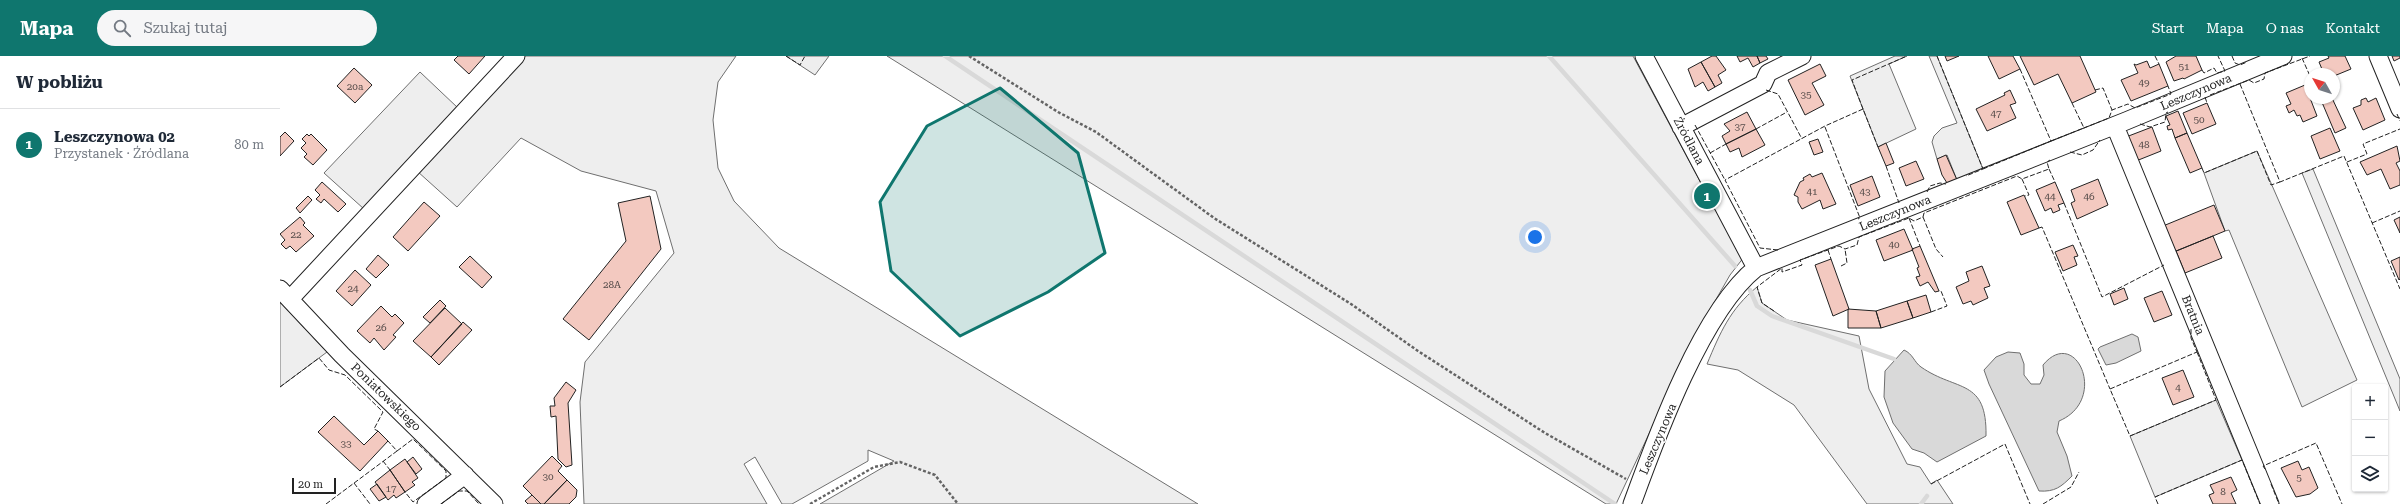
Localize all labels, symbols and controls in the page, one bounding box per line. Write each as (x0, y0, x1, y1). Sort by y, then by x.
search box (97, 10, 377, 46)
text: Mapa (20, 17, 73, 40)
icon: search (111, 17, 133, 39)
text: Szukaj tutaj (143, 19, 228, 37)
text: Start (2152, 20, 2184, 36)
text: Mapa (2206, 20, 2244, 36)
text: O nas (2266, 20, 2304, 36)
text: Kontakt (2326, 20, 2380, 36)
house number: 51 (2178, 61, 2190, 72)
north arrow (2304, 68, 2340, 104)
street label: Leszczynowa (2158, 71, 2234, 113)
text: W pobliżu (16, 72, 103, 92)
house number: 49 (2138, 77, 2150, 88)
house number: 20a (347, 81, 364, 92)
house number: 35 (1800, 89, 1812, 100)
house number: 47 (1990, 108, 2002, 119)
house number: 50 (2193, 114, 2205, 125)
street label: Źródlana (1671, 115, 1708, 168)
house number: 37 (1734, 121, 1746, 132)
text: Leszczynowa 02 (54, 128, 175, 146)
text: 1 (25, 137, 33, 152)
text: 80 m (234, 137, 264, 152)
house number: 48 (2138, 139, 2150, 150)
text: Przystanek · Źródlana (54, 146, 189, 161)
pin: 1 (1694, 181, 1720, 211)
house number: 41 (1806, 186, 1818, 197)
house number: 43 (1859, 186, 1871, 197)
house number: 44 (2044, 191, 2056, 202)
house number: 46 (2083, 191, 2095, 202)
street label: Leszczynowa (1857, 192, 1933, 234)
your location (1525, 227, 1545, 247)
house number: 22 (290, 229, 302, 240)
house number: 40 (1888, 239, 1900, 250)
house number: 28A (603, 279, 621, 290)
house number: 24 (347, 283, 359, 294)
street label: Bratnia (2179, 293, 2207, 337)
house number: 26 (375, 322, 387, 333)
street label: Poniatowskiego (348, 360, 424, 434)
house number: 4 (2175, 382, 2181, 393)
map controls (2352, 384, 2388, 492)
button: + (2352, 384, 2388, 420)
street label: Leszczynowa (1637, 401, 1679, 477)
button: − (2352, 420, 2388, 456)
house number: 33 (340, 438, 352, 449)
button: layers (2352, 456, 2388, 492)
house number: 30 (542, 471, 554, 482)
house number: 5 (2296, 472, 2302, 483)
scale bar (292, 476, 336, 495)
text: 20 m (298, 478, 323, 491)
house number: 17 (385, 483, 397, 494)
house number: 8 (2220, 486, 2226, 497)

